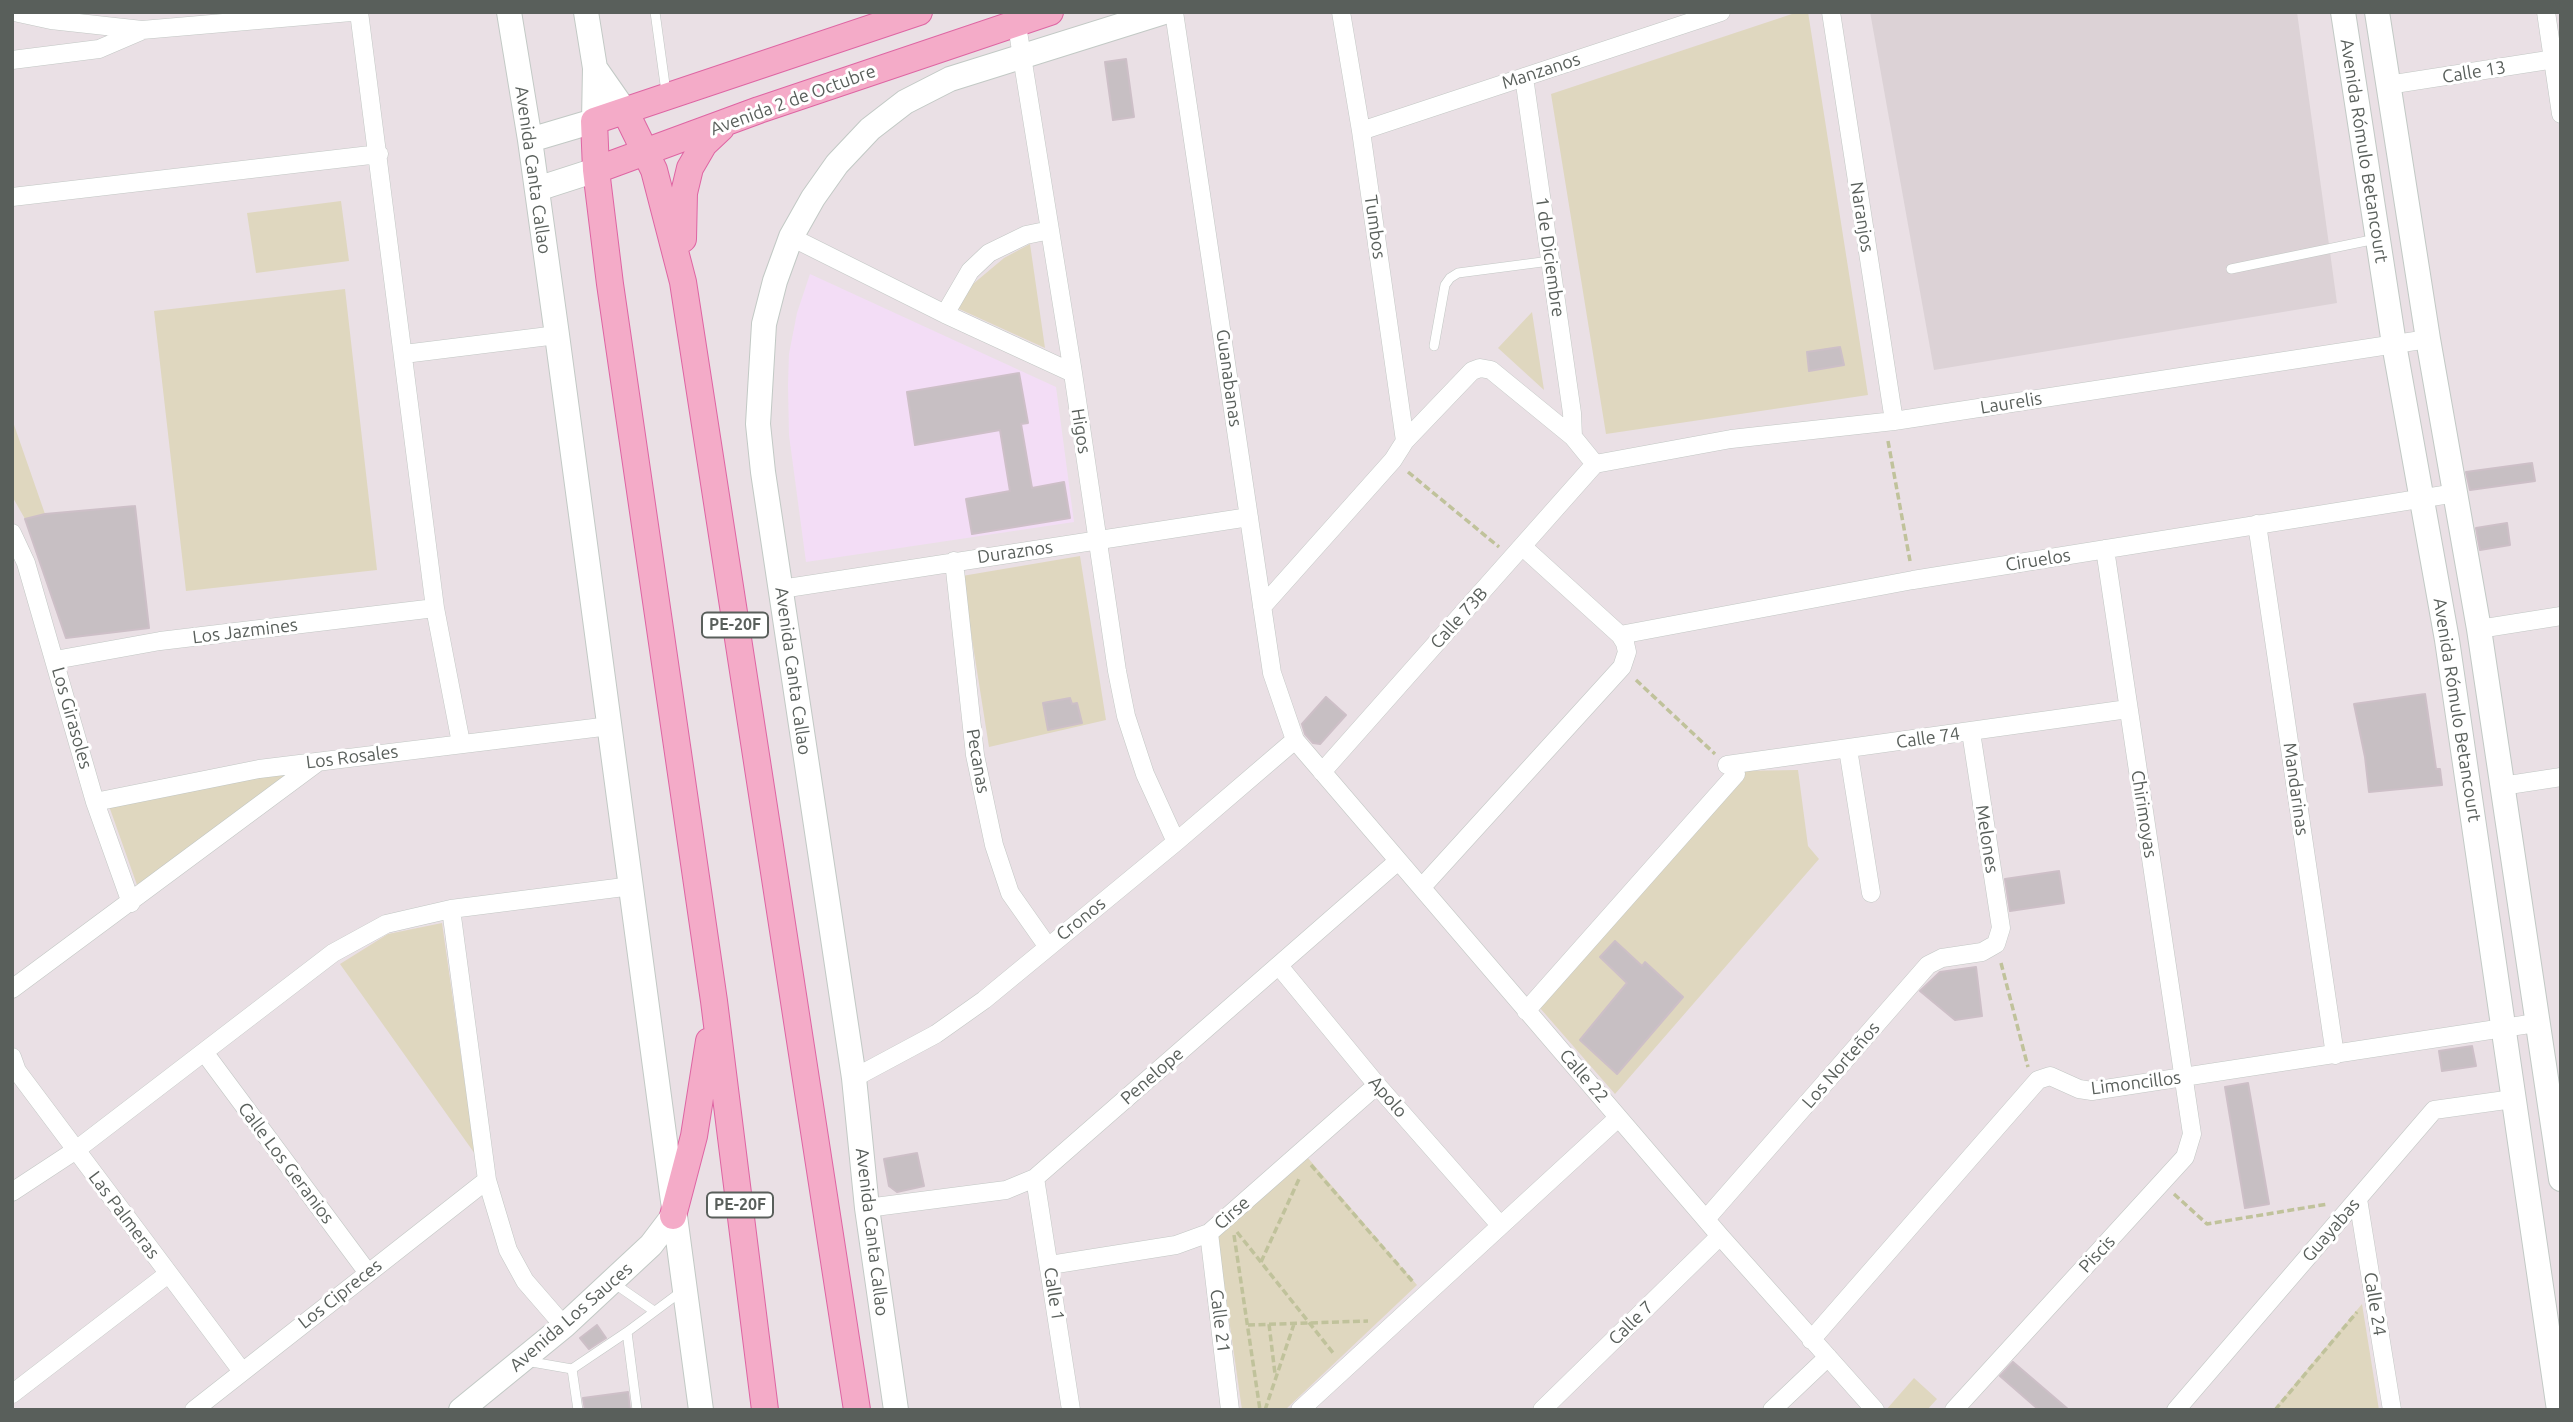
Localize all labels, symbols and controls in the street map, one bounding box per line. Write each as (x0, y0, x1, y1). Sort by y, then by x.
street label: Avenida Rómulo Betancourt (2336, 37, 2392, 265)
street label: Manzanos (1499, 48, 1583, 94)
street label: Calle 13 (2441, 56, 2507, 88)
street label: Avenida 2 de Octubre (707, 60, 879, 140)
street label: Avenida Canta Callao (511, 85, 555, 255)
street label: Naranjos (1846, 180, 1878, 254)
street label: Tumbos (1360, 194, 1390, 260)
street label: 1 de Diciembre (1531, 195, 1569, 319)
street label: Guanabanas (1211, 328, 1247, 428)
street label: Laurelis (1979, 387, 2043, 419)
street label: Higos (1067, 407, 1095, 455)
street label: Duraznos (976, 536, 1054, 568)
street label: Ciruelos (2004, 544, 2072, 576)
street label: Calle 73B (1426, 583, 1492, 653)
street label: Avenida Canta Callao (771, 586, 815, 756)
street label: Avenida Rómulo Betancourt (2429, 596, 2485, 824)
road number: PE-20F (702, 612, 768, 638)
street label: Los Jazmines (191, 614, 299, 648)
street label: Los Girasoles (47, 665, 97, 771)
street label: Calle 74 (1895, 723, 1961, 753)
street label: Pecanas (962, 727, 994, 795)
street label: Los Rosales (305, 741, 399, 773)
street label: Mandarinas (2279, 741, 2313, 837)
street label: Chirimoyas (2126, 769, 2162, 859)
street label: Melones (1971, 803, 2003, 875)
street label: Cronos (1052, 893, 1110, 945)
street label: Los Norteños (1798, 1017, 1884, 1113)
street label: Penelope (1116, 1043, 1188, 1109)
street label: Calle 22 (1555, 1045, 1613, 1107)
street label: Limoncillos (2090, 1067, 2182, 1099)
street label: Apolo (1364, 1072, 1412, 1122)
street label: Calle Los Geranios (233, 1098, 339, 1228)
street label: Avenida Canta Callao (851, 1147, 893, 1317)
street label: Las Palmeras (84, 1167, 164, 1263)
road number: PE-20F (707, 1192, 773, 1218)
street label: Cirse (1210, 1192, 1254, 1234)
street label: Guayabas (2298, 1194, 2364, 1266)
street label: Piscis (2074, 1231, 2120, 1277)
street label: Los Cipreces (294, 1255, 386, 1333)
street label: Avenida Los Sauces (505, 1258, 637, 1376)
street label: Calle 1 (1039, 1266, 1069, 1322)
street label: Calle 24 (2359, 1271, 2391, 1337)
street label: Calle 21 (1205, 1288, 1235, 1354)
street label: Calle 7 (1604, 1296, 1658, 1350)

